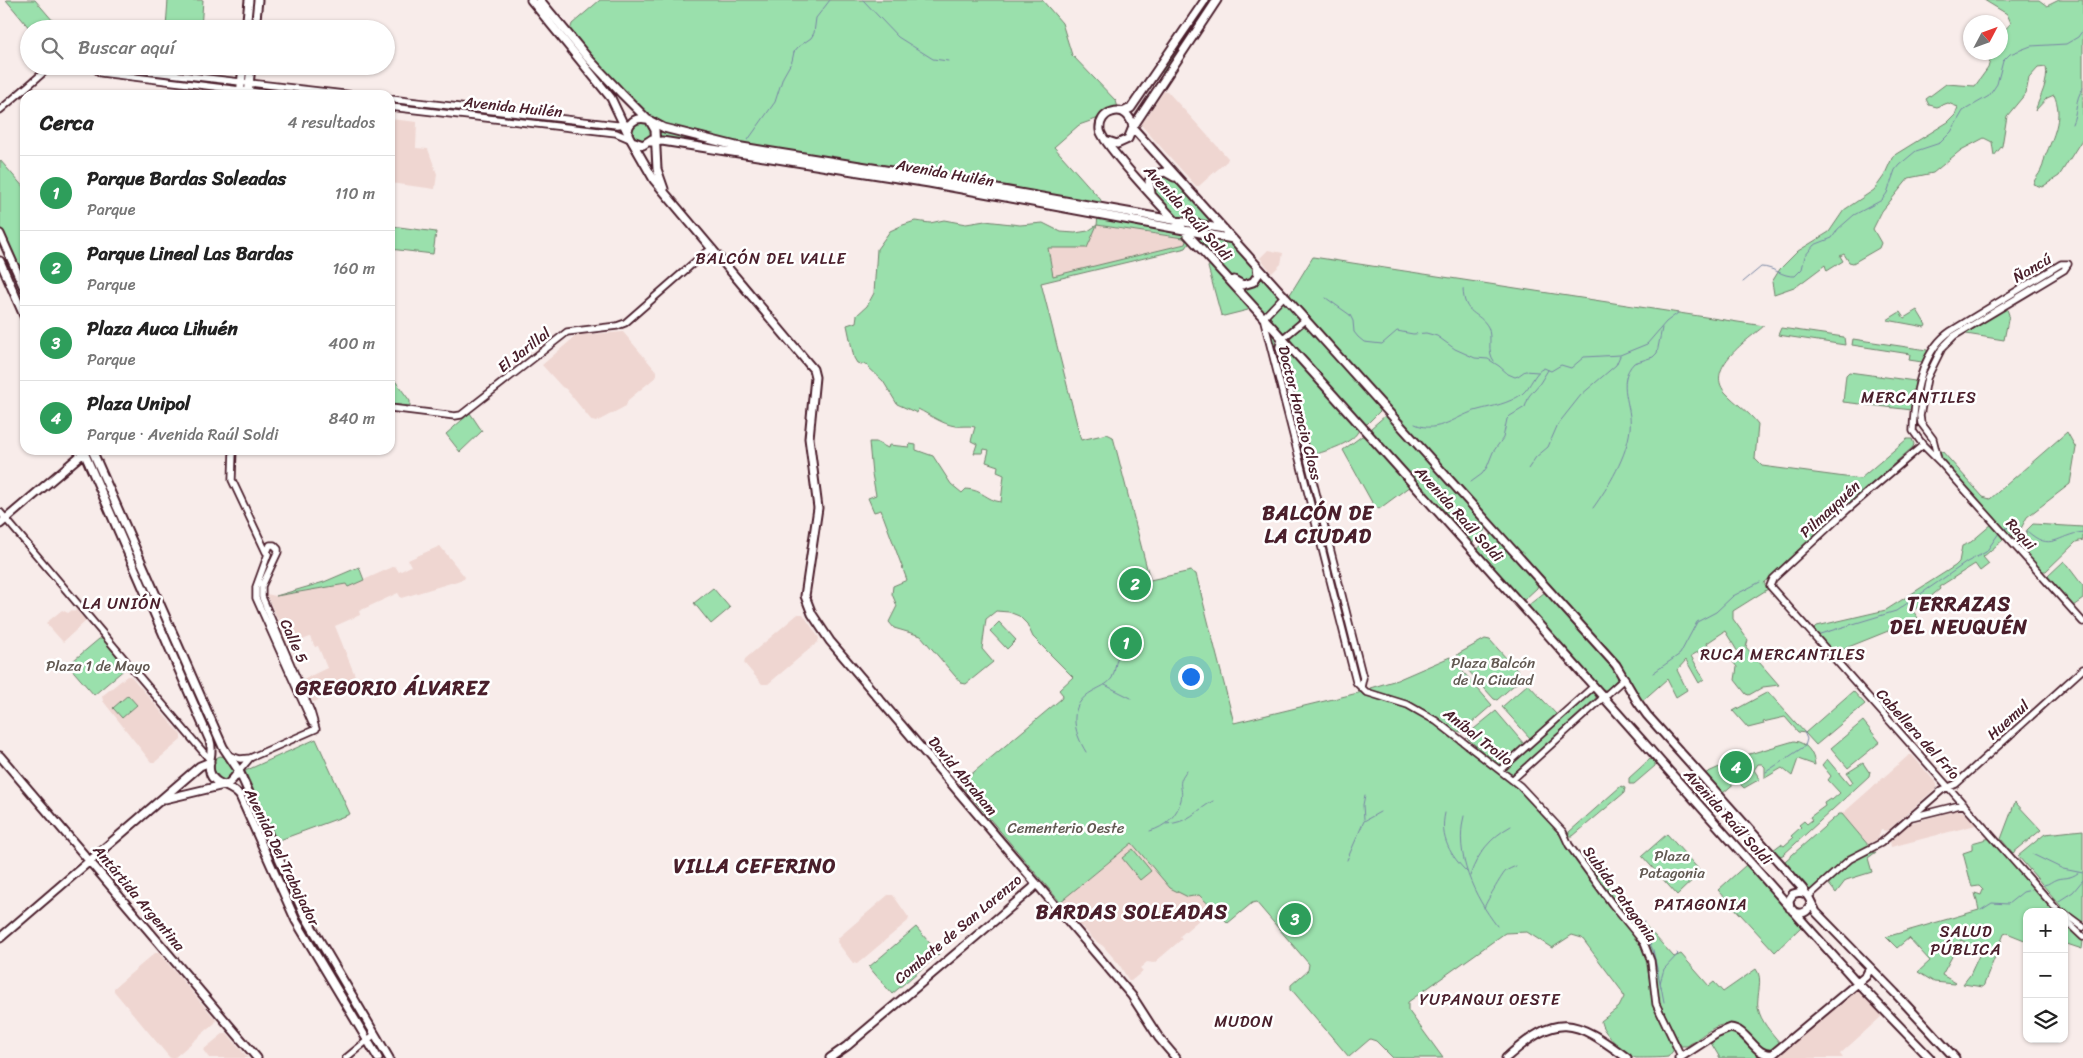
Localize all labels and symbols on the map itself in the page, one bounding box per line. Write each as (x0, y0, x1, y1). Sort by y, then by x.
north arrow (1963, 15, 2008, 60)
street label: Avenida Huilén (461, 89, 564, 125)
street label: Avenida Huilén (893, 151, 996, 194)
street label: Avenida Raúl Soldi (1137, 158, 1239, 268)
district label: BALCÓN DEL VALLE (696, 244, 847, 273)
street label: Ñancú (2007, 246, 2057, 290)
street label: El Jarillal (492, 320, 557, 379)
street label: Doctor Horacio Closs (1271, 343, 1329, 483)
district label: MERCANTILES (1861, 383, 1977, 412)
street label: Avenida Raúl Soldi (1408, 459, 1510, 569)
street label: Pilmayquén (1794, 474, 1866, 544)
district label: BALCÓN DE LA CIUDAD (1262, 496, 1375, 554)
street label: Raqui (1999, 512, 2043, 557)
pin: 2 (1119, 565, 1151, 603)
district label: TERRAZAS DEL NEUQUÉN (1890, 587, 2028, 645)
district label: LA UNIÓN (82, 589, 162, 618)
street label: Calle 5 (273, 615, 315, 667)
pin: 1 (1110, 624, 1142, 662)
district label: RUCA MERCANTILES (1700, 640, 1866, 669)
park label: Plaza Balcón de la Ciudad (1451, 650, 1535, 693)
park label: Plaza 1 de Mayo (46, 653, 150, 679)
your location (1178, 664, 1204, 690)
district label: GREGORIO ÁLVAREZ (295, 671, 491, 706)
street label: Cabellera del Frío (1870, 682, 1967, 786)
street label: Huemul (1981, 693, 2036, 746)
street label: Aníbal Troilo (1437, 701, 1519, 773)
street label: David Abraham (922, 730, 1004, 822)
pin: 4 (1720, 748, 1752, 786)
street label: Avenida Raúl Soldi (1677, 762, 1779, 872)
street label: Avenida Del Trabajador (237, 783, 327, 931)
park label: Cementerio Oeste (1007, 815, 1125, 841)
street label: Antártida Argentina (86, 838, 192, 958)
street label: Subida Patagonia (1576, 840, 1664, 948)
park label: Plaza Patagonia (1639, 843, 1705, 886)
district label: VILLA CEFERINO (673, 849, 837, 884)
street label: Combate de San Lorenzo (888, 867, 1028, 991)
district label: PATAGONIA (1654, 890, 1748, 919)
district label: BARDAS SOLEADAS (1036, 895, 1228, 930)
pin: 3 (1279, 900, 1311, 938)
district label: SALUD PÚBLICA (1930, 917, 2002, 964)
district label: YUPANQUI OESTE (1419, 985, 1561, 1014)
district label: MUDON (1214, 1007, 1274, 1036)

